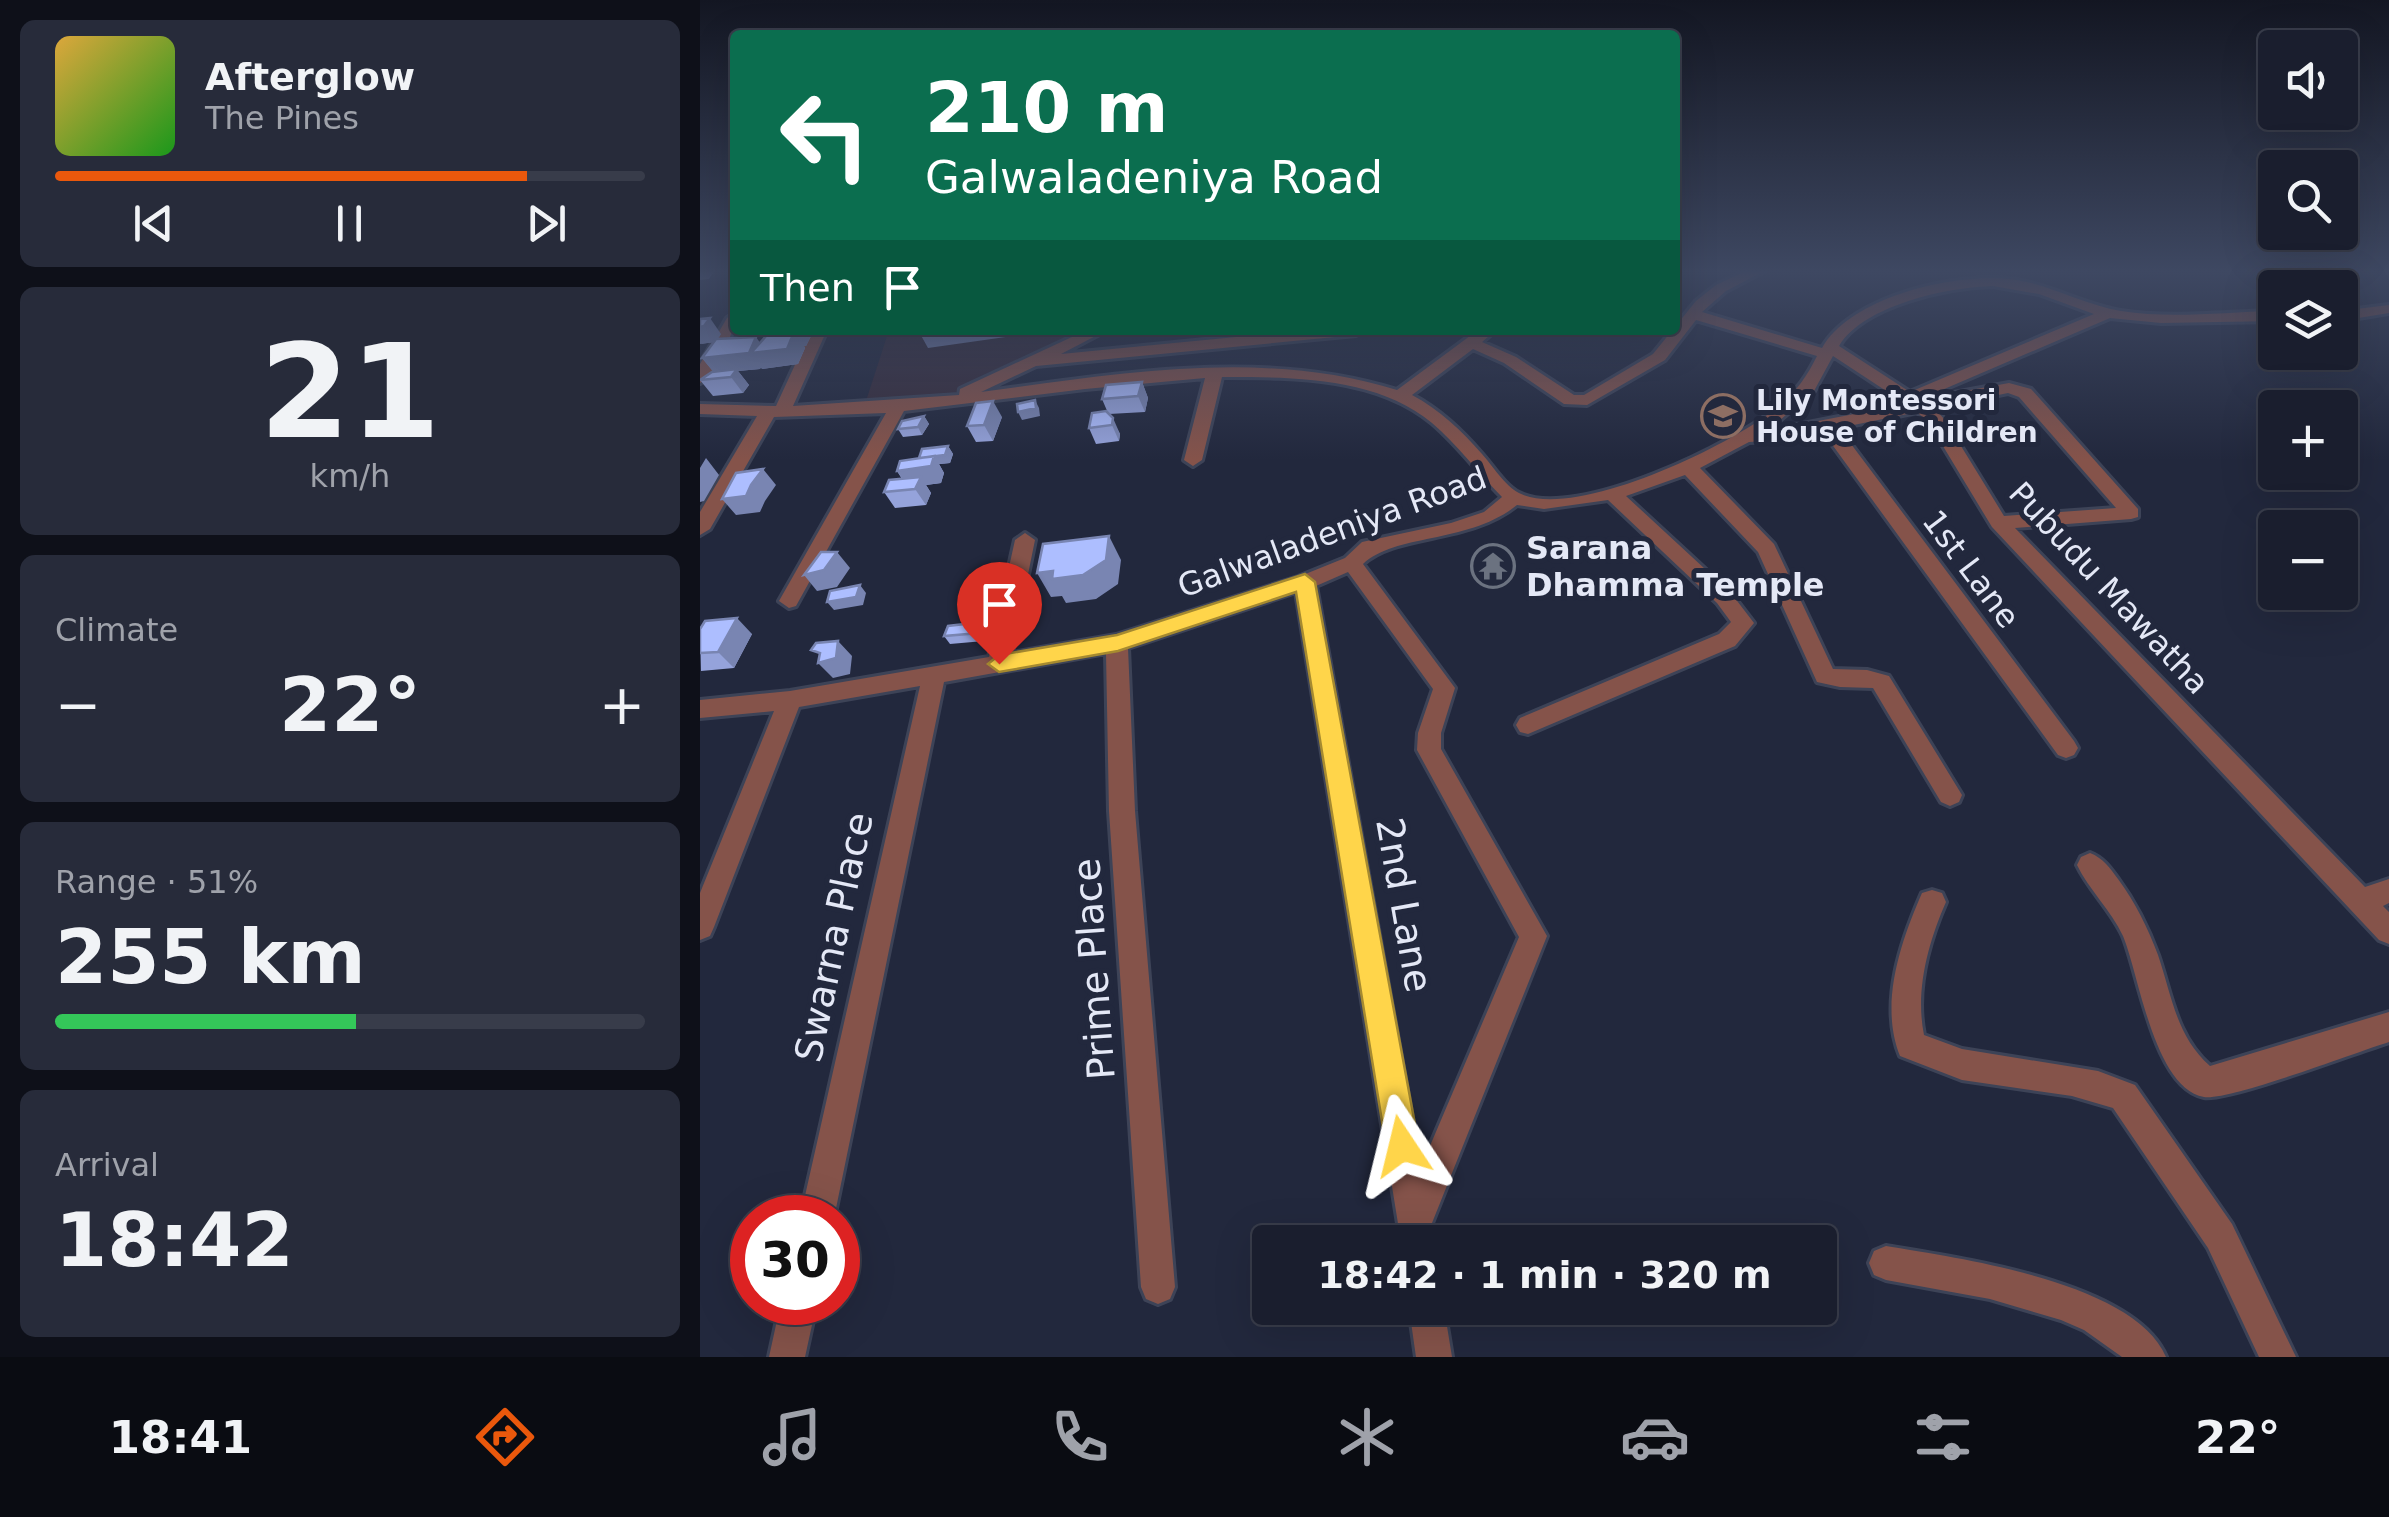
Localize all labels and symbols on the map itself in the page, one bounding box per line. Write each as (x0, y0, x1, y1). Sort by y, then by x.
place label: Lily Montessori House of Children (1756, 384, 2038, 449)
school or university icon: Lily Montessori House of Children (1700, 393, 1746, 439)
street label: Galwaladeniya Road (1172, 458, 1492, 606)
street label: Pubudu Mawatha (2001, 474, 2217, 702)
street label: 1st Lane (1915, 503, 2027, 635)
place label: Sarana Dhamma Temple (1526, 529, 1825, 604)
temple icon: Sarana Dhamma Temple (1470, 543, 1516, 589)
pin (957, 562, 1042, 665)
street label: Swarna Place (786, 808, 882, 1066)
street label: 2nd Lane (1367, 814, 1441, 996)
street label: Prime Place (1064, 857, 1124, 1081)
position arrow (1350, 1094, 1454, 1198)
speed limit sign: 30 (730, 1195, 860, 1325)

